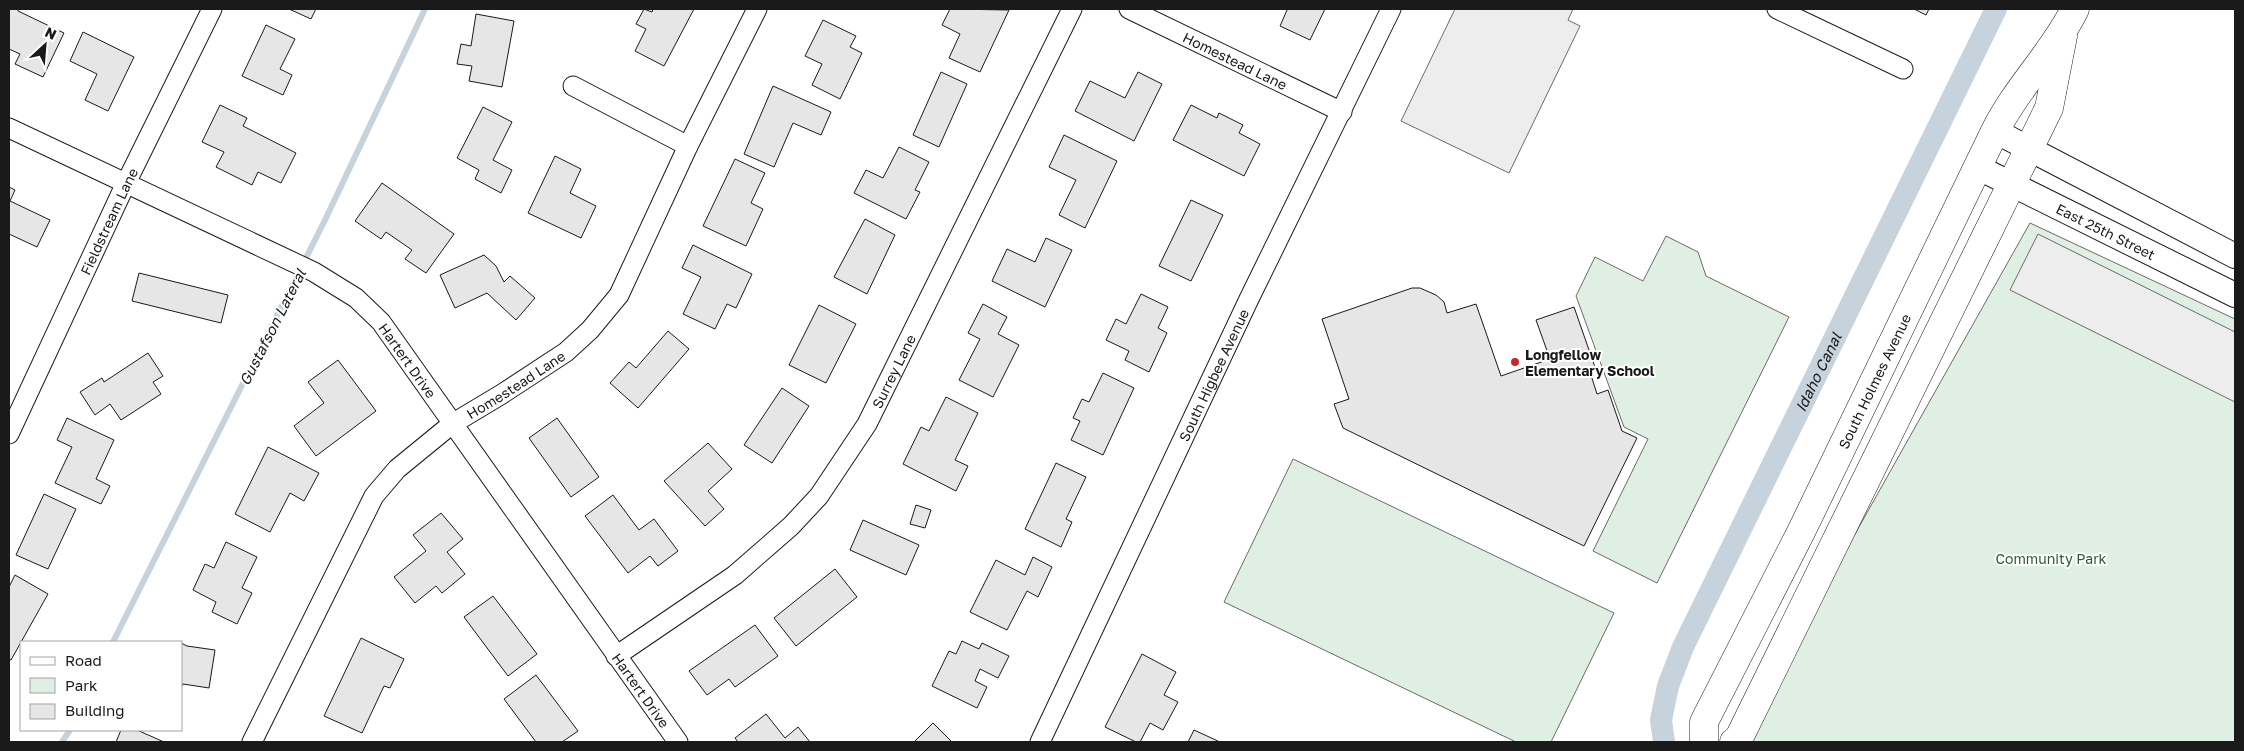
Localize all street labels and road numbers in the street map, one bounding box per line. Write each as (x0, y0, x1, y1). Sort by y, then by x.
street label: Homestead Lane (1180, 28, 1290, 93)
street label: Fieldstream Lane (76, 165, 141, 277)
street label: East 25th Street (2054, 199, 2158, 263)
street label: South Higbee Avenue (1175, 306, 1252, 444)
street label: South Holmes Avenue (1834, 311, 1914, 451)
street label: Hartert Drive (376, 319, 440, 401)
street label: Surrey Lane (868, 331, 919, 411)
street label: Homestead Lane (463, 347, 568, 422)
street label: Hartert Drive (609, 649, 673, 731)

